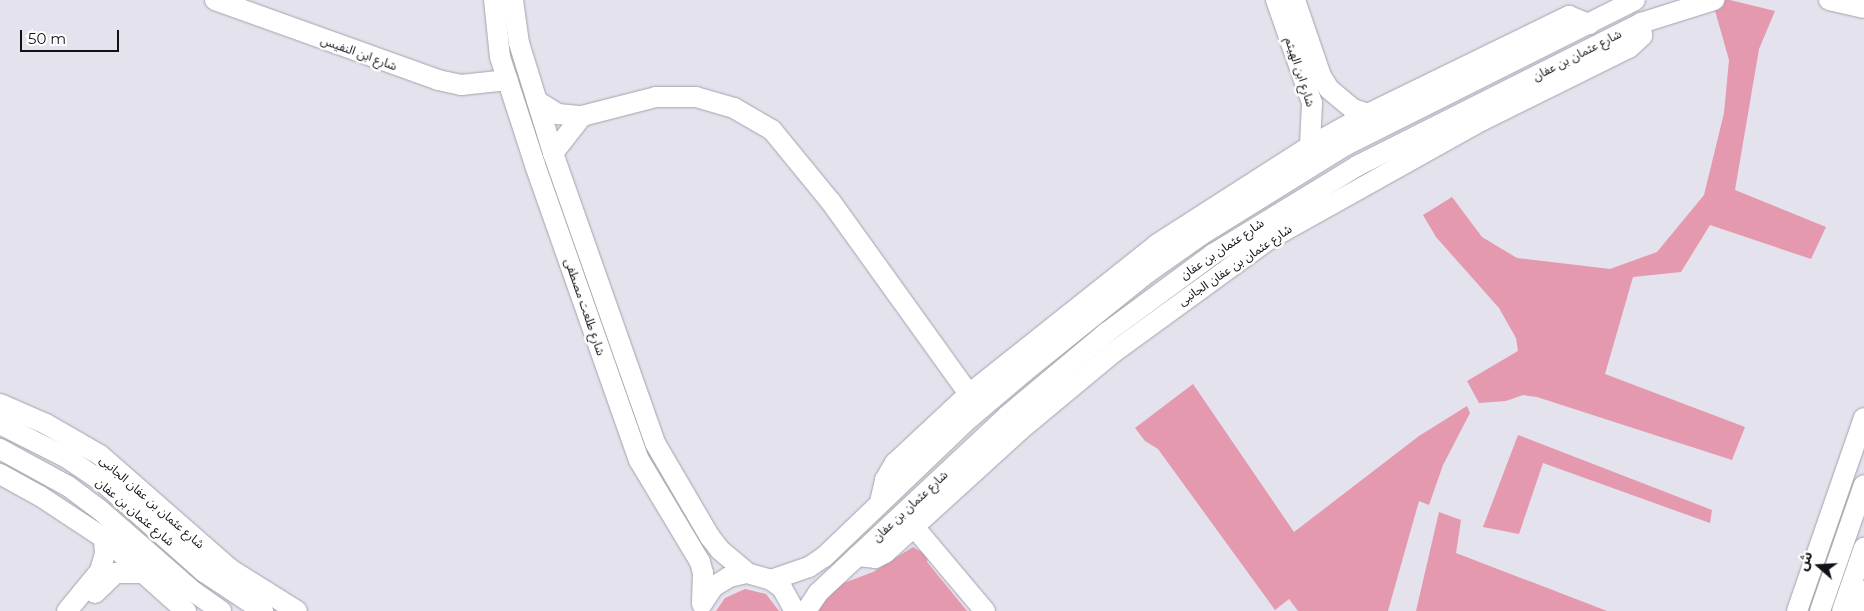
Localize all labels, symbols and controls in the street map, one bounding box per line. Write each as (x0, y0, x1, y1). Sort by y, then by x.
scale bar (22, 20, 121, 52)
street label: شارع عثمان بن عفان (1530, 26, 1624, 84)
text: 50 m (28, 29, 66, 48)
street label: شارع ابن النفيس (319, 33, 399, 73)
street label: شارع ابن الهيثم (1282, 35, 1318, 109)
street label: شارع عثمان بن عفان (1177, 216, 1267, 282)
street label: شارع عثمان بن عفان الجانبى (1175, 222, 1295, 308)
street label: شارع طلعت مصطفى (562, 257, 608, 357)
street label: شارع عثمان بن عفان الجانبى (97, 453, 207, 551)
street label: شارع عثمان بن عفان (869, 467, 951, 545)
street label: شارع عثمان بن عفان (93, 475, 177, 549)
north arrow (1794, 541, 1844, 591)
text: ش (1793, 549, 1816, 573)

